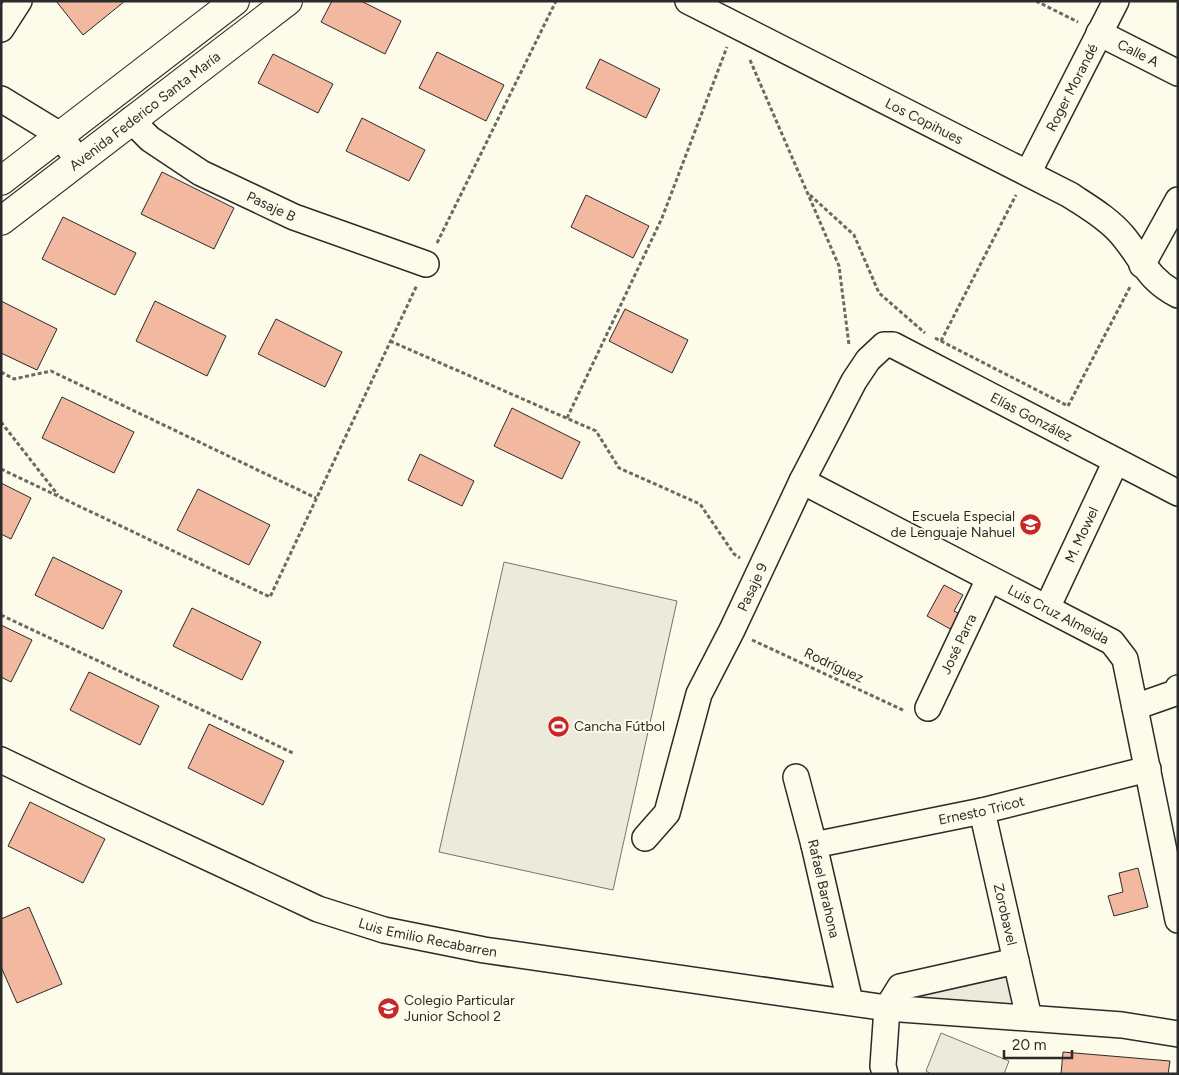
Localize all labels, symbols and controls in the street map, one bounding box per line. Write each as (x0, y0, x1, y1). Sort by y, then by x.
street label: Calle A (1115, 36, 1162, 71)
street label: Roger Morandé (1043, 41, 1102, 135)
street label: Avenida Federico Santa María (66, 48, 224, 175)
street label: Los Copihues (882, 95, 966, 148)
street label: Pasaje B (244, 188, 298, 226)
street label: Elías González (987, 389, 1075, 446)
street label: M. Mowel (1062, 504, 1102, 565)
place label: Escuela Especial de Lenguaje Nahuel (891, 508, 1015, 541)
school or university icon: Escuela Especial de Lenguaje Nahuel (1019, 512, 1043, 536)
street label: Pasaje 9 (734, 560, 771, 614)
street label: Luis Cruz Almeida (1005, 581, 1112, 648)
street label: José Parra (937, 611, 980, 677)
street label: Rodríguez (801, 644, 866, 687)
sports icon: Cancha Fútbol (546, 714, 570, 738)
place label: Cancha Fútbol (574, 718, 665, 735)
street label: Ernesto Tricot (937, 793, 1026, 829)
street label: Rafael Barahona (804, 837, 843, 940)
street label: Zorobavel (990, 882, 1020, 947)
street label: Luis Emilio Recabarren (356, 914, 498, 961)
place label: Colegio Particular Junior School 2 (404, 992, 515, 1025)
school or university icon: Colegio Particular Junior School 2 (376, 996, 400, 1020)
scale bar (1004, 1028, 1072, 1060)
text: 20 m (1012, 1036, 1046, 1054)

